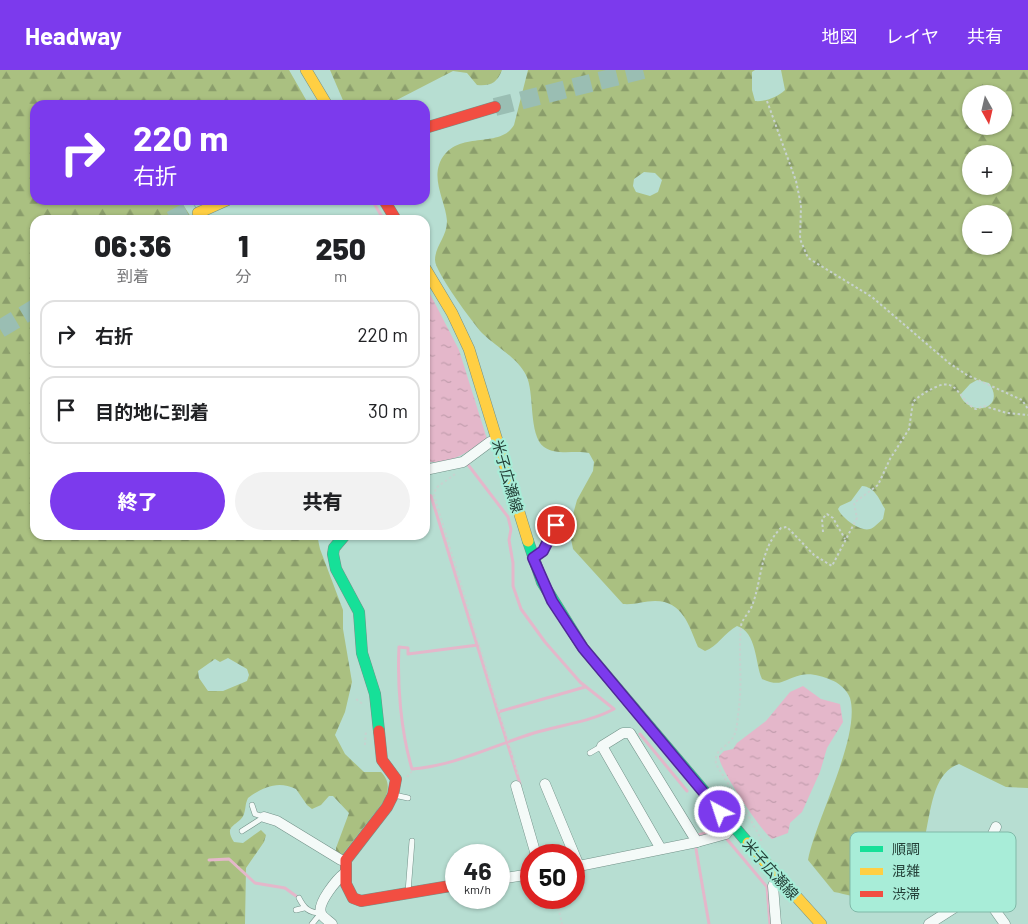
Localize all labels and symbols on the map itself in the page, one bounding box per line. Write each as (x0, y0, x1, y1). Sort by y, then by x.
north arrow (962, 85, 1012, 135)
street label: 米子広瀬線 (489, 437, 527, 515)
pin (535, 504, 577, 546)
position arrow (693, 785, 745, 837)
legend (850, 832, 1016, 912)
street label: 米子広瀬線 (739, 835, 803, 903)
text: 順調 (892, 840, 920, 857)
speed limit sign: 50 (520, 844, 585, 909)
text: 混雑 (892, 862, 920, 879)
text: 渋滞 (892, 885, 920, 902)

